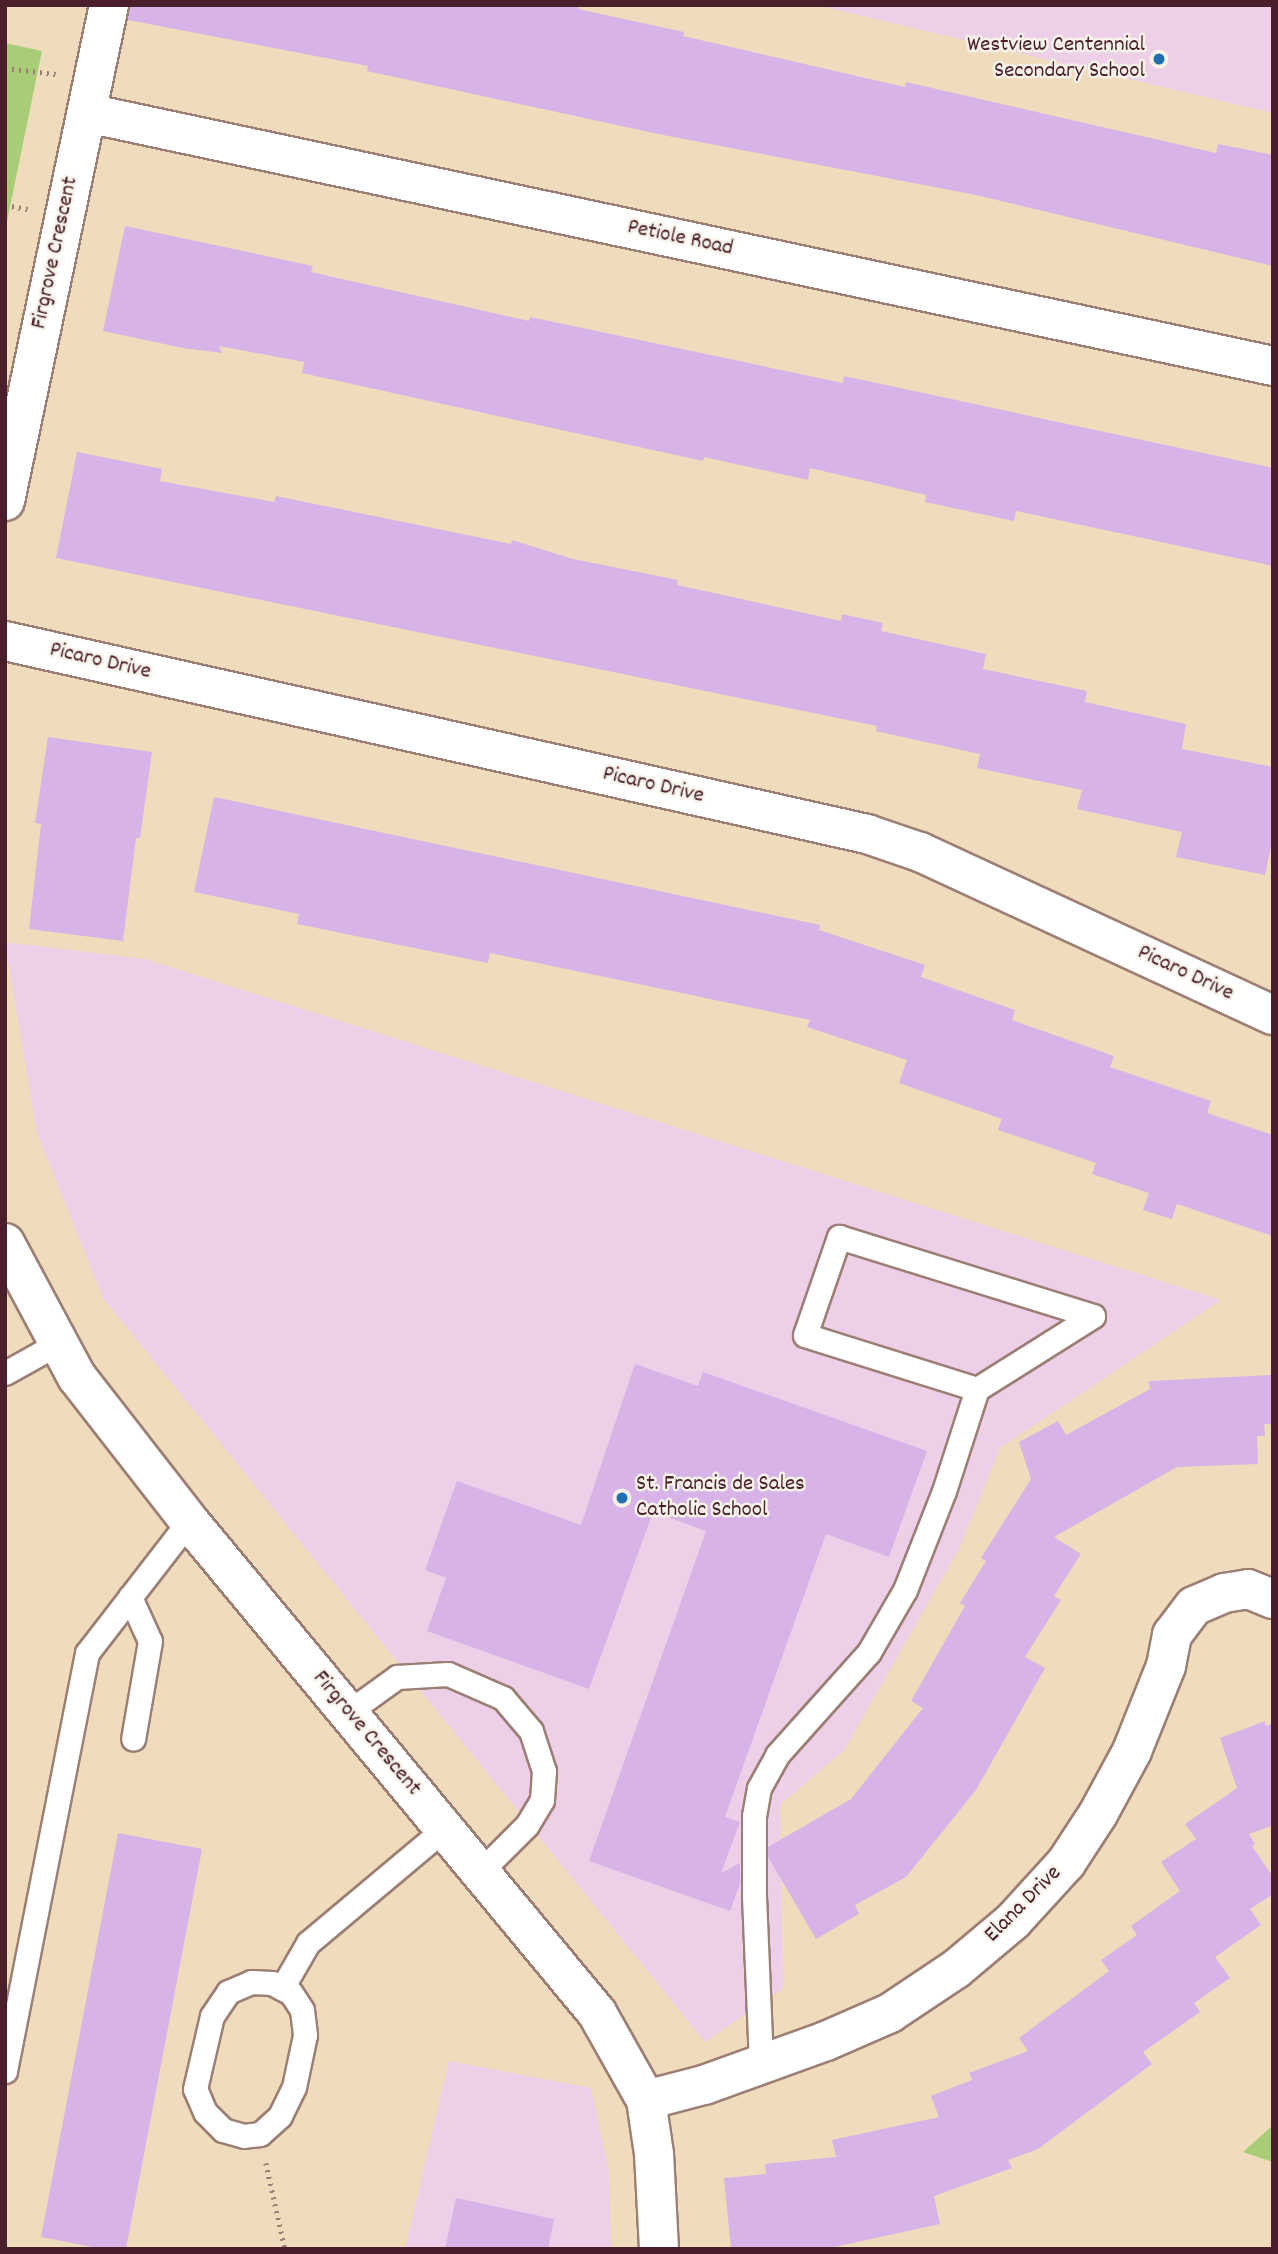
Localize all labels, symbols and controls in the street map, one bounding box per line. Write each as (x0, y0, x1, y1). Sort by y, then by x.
place label: Westview Centennial Secondary School (967, 32, 1145, 86)
marker: Westview Centennial Secondary School (1151, 51, 1167, 67)
street label: Firgrove Crescent (26, 174, 86, 332)
street label: Petiole Road (625, 214, 735, 264)
street label: Picaro Drive (47, 637, 153, 687)
street label: Picaro Drive (600, 761, 706, 811)
street label: Picaro Drive (1132, 940, 1238, 1008)
place label: St. Francis de Sales Catholic School (636, 1471, 805, 1525)
marker: St. Francis de Sales Catholic School (614, 1490, 630, 1506)
street label: Firgrove Crescent (306, 1666, 426, 1802)
street label: Elana Drive (980, 1861, 1068, 1949)

